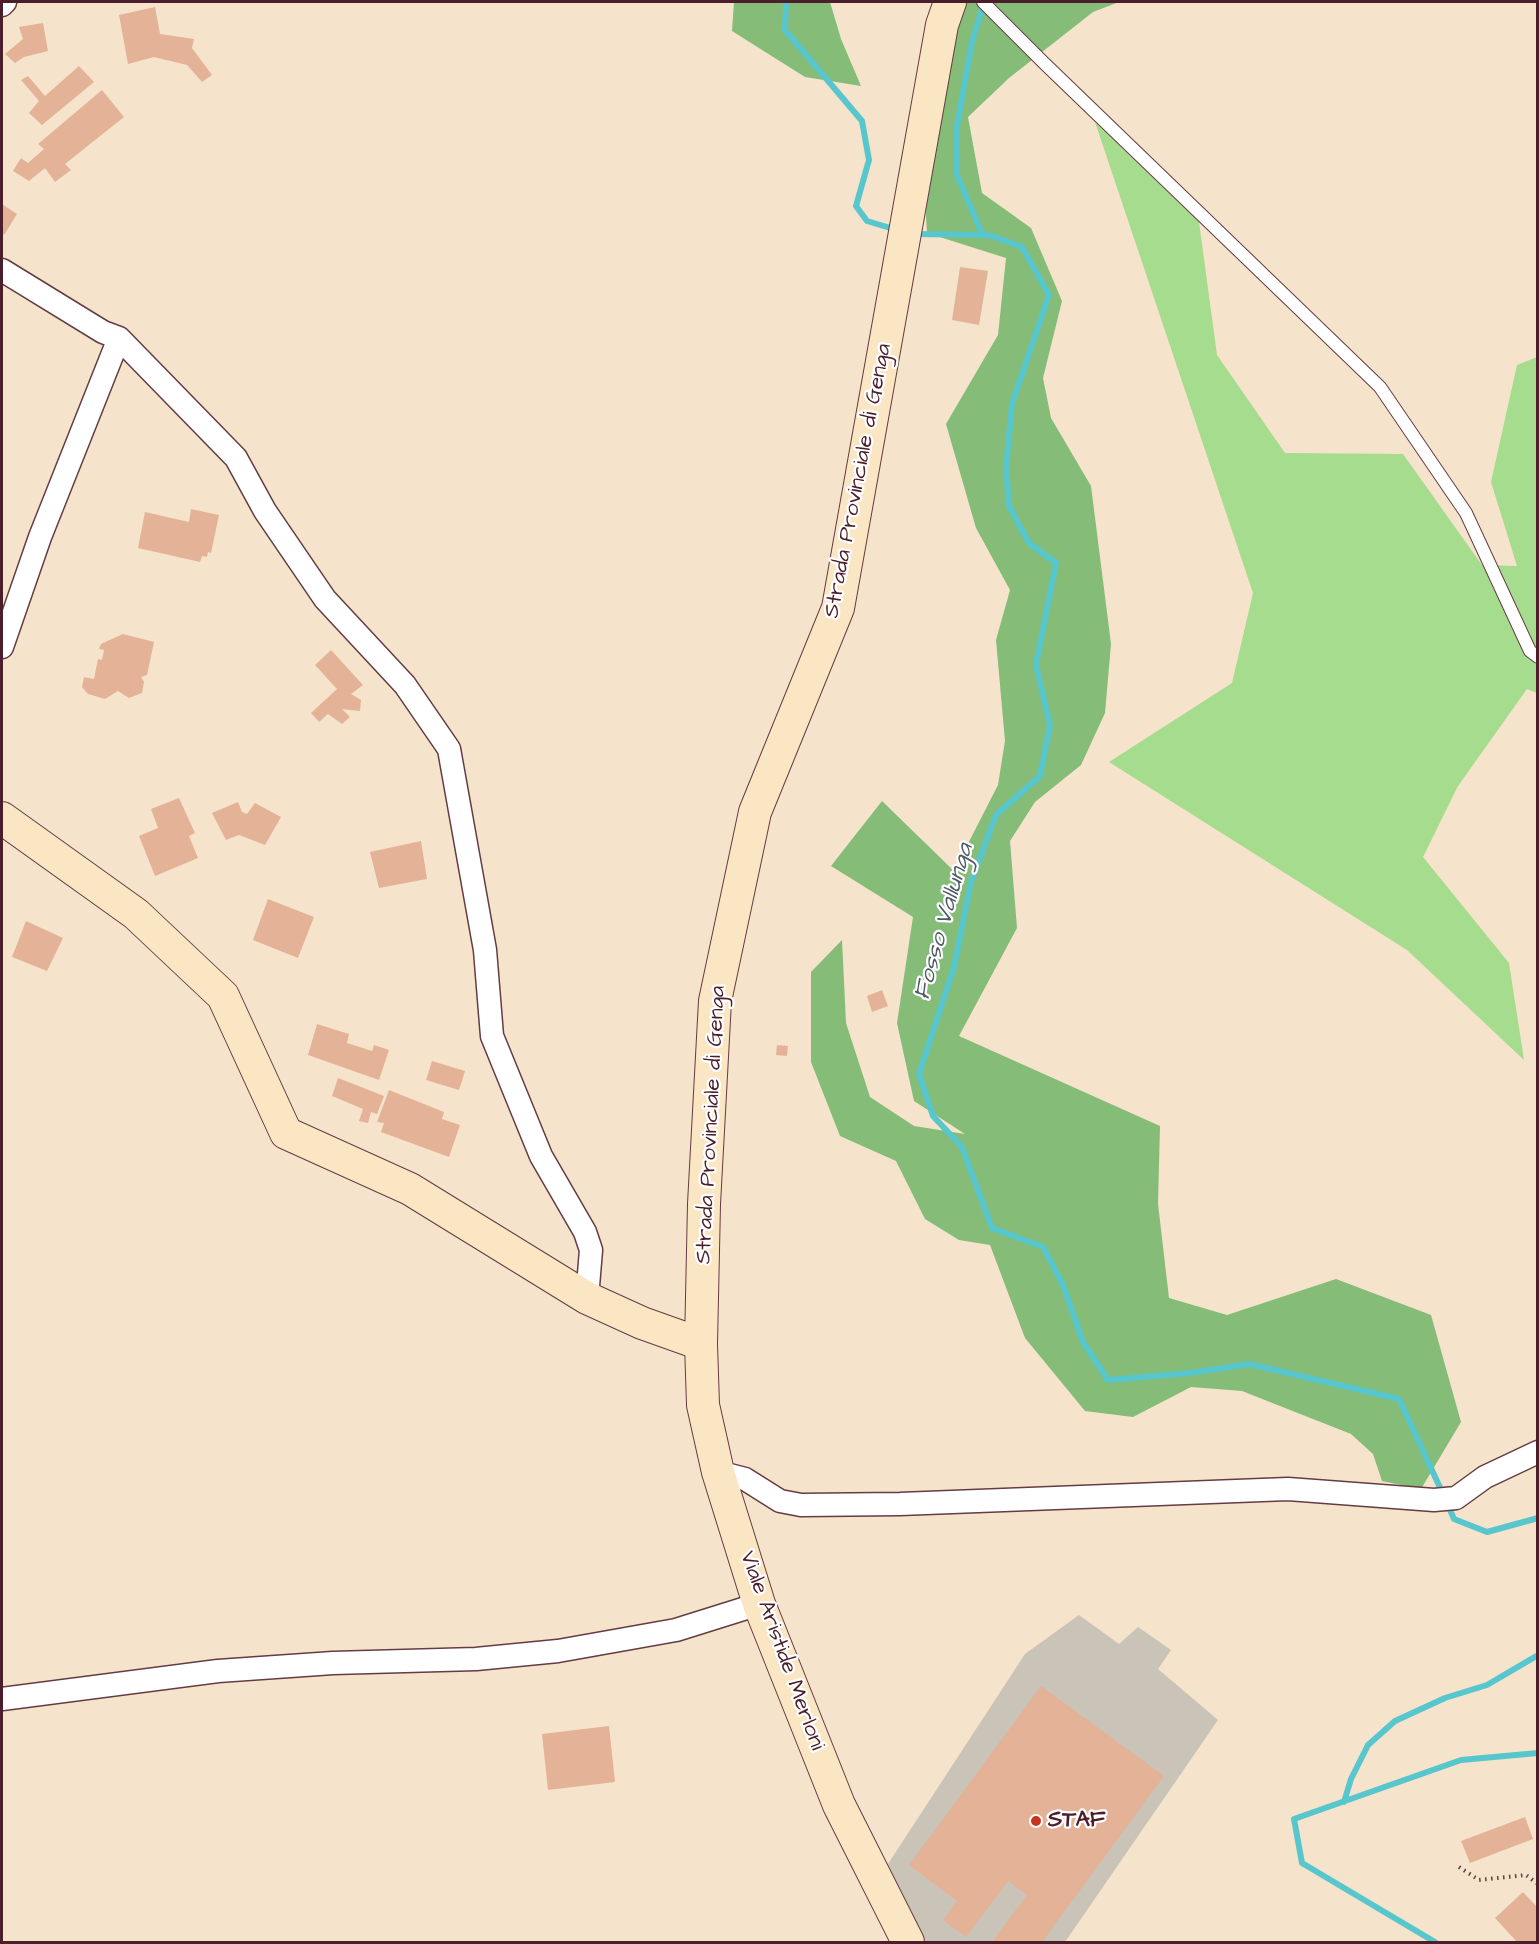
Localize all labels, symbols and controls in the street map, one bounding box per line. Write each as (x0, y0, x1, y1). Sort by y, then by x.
street label: Strada Provinciale di Genga (819, 342, 899, 620)
water label: Fosso Vallunga (909, 841, 981, 1003)
street label: Strada Provinciale di Genga (692, 985, 732, 1265)
street label: Viale Aristide Merloni (733, 1548, 829, 1754)
place label: STAF (1048, 1808, 1105, 1834)
marker: STAF (1029, 1814, 1043, 1828)

